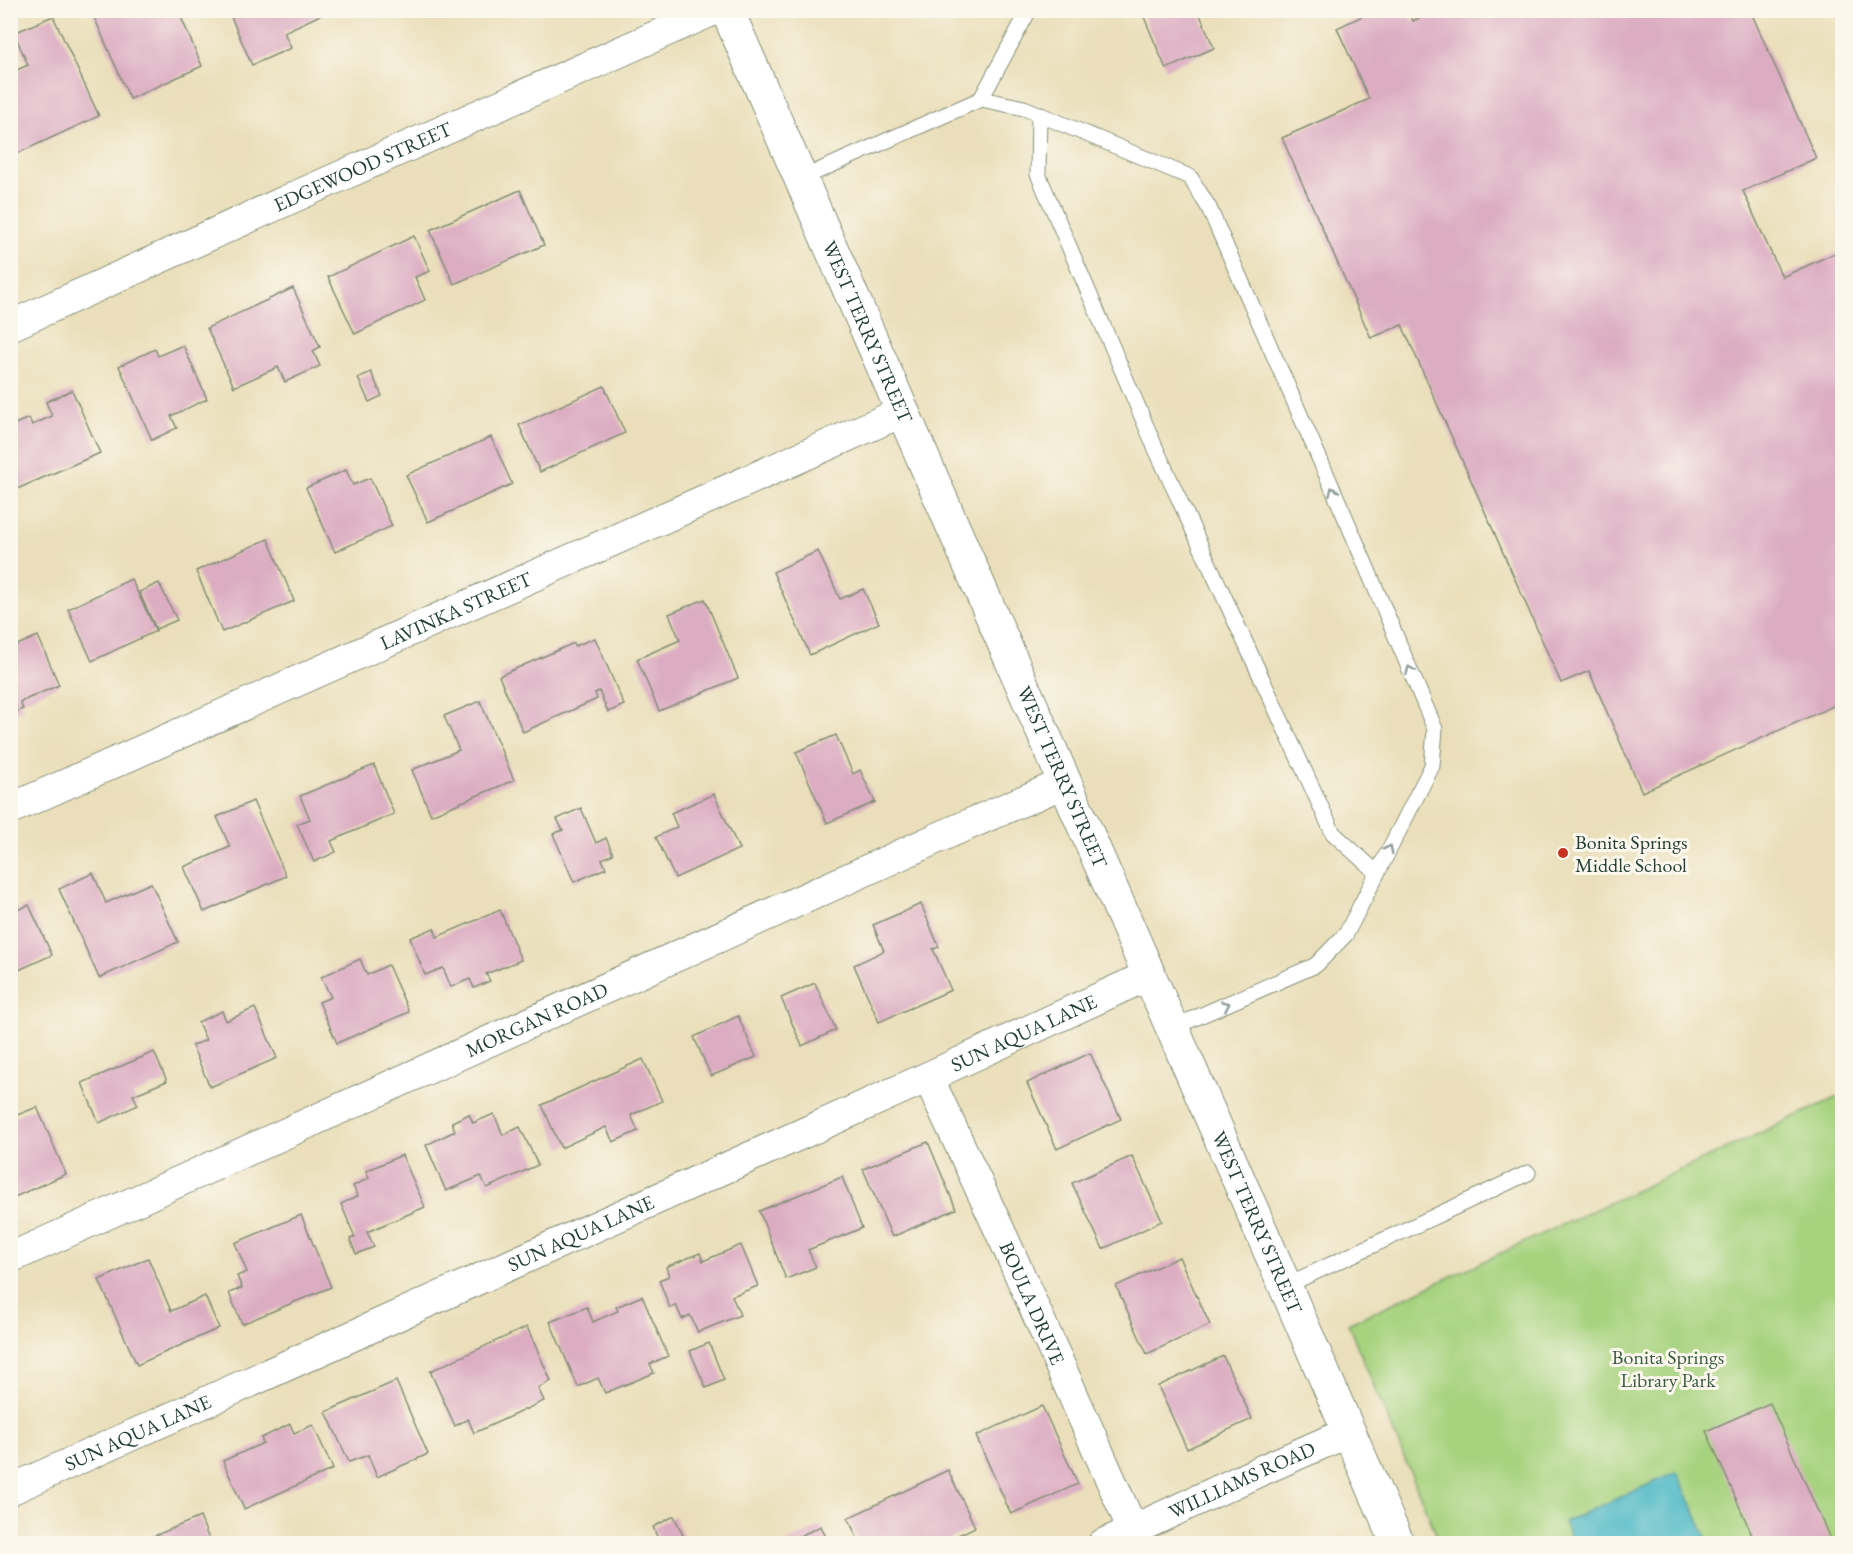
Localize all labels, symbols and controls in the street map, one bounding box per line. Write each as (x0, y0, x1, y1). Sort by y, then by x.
street label: EDGEWOOD STREET (269, 115, 456, 218)
street label: WEST TERRY STREET (816, 236, 919, 427)
one-way arrow (1329, 486, 1341, 497)
street label: LAVINKA STREET (376, 565, 536, 656)
one-way arrow (1405, 665, 1417, 676)
street label: WEST TERRY STREET (1011, 682, 1114, 873)
place label: Bonita Springs Middle School (1575, 829, 1687, 878)
one-way arrow (1382, 845, 1393, 856)
marker: Bonita Springs Middle School (1556, 846, 1570, 860)
street label: MORGAN ROAD (461, 976, 612, 1063)
street label: SUN AQUA LANE (947, 988, 1101, 1078)
one-way arrow (1219, 1000, 1230, 1012)
street label: WEST TERRY STREET (1206, 1127, 1309, 1318)
street label: SUN AQUA LANE (504, 1189, 658, 1277)
street label: BOULA DRIVE (994, 1237, 1071, 1369)
park label: Bonita Springs Library Park (1612, 1344, 1724, 1393)
street label: SUN AQUA LANE (60, 1388, 215, 1477)
street label: WILLIAMS ROAD (1164, 1435, 1319, 1525)

